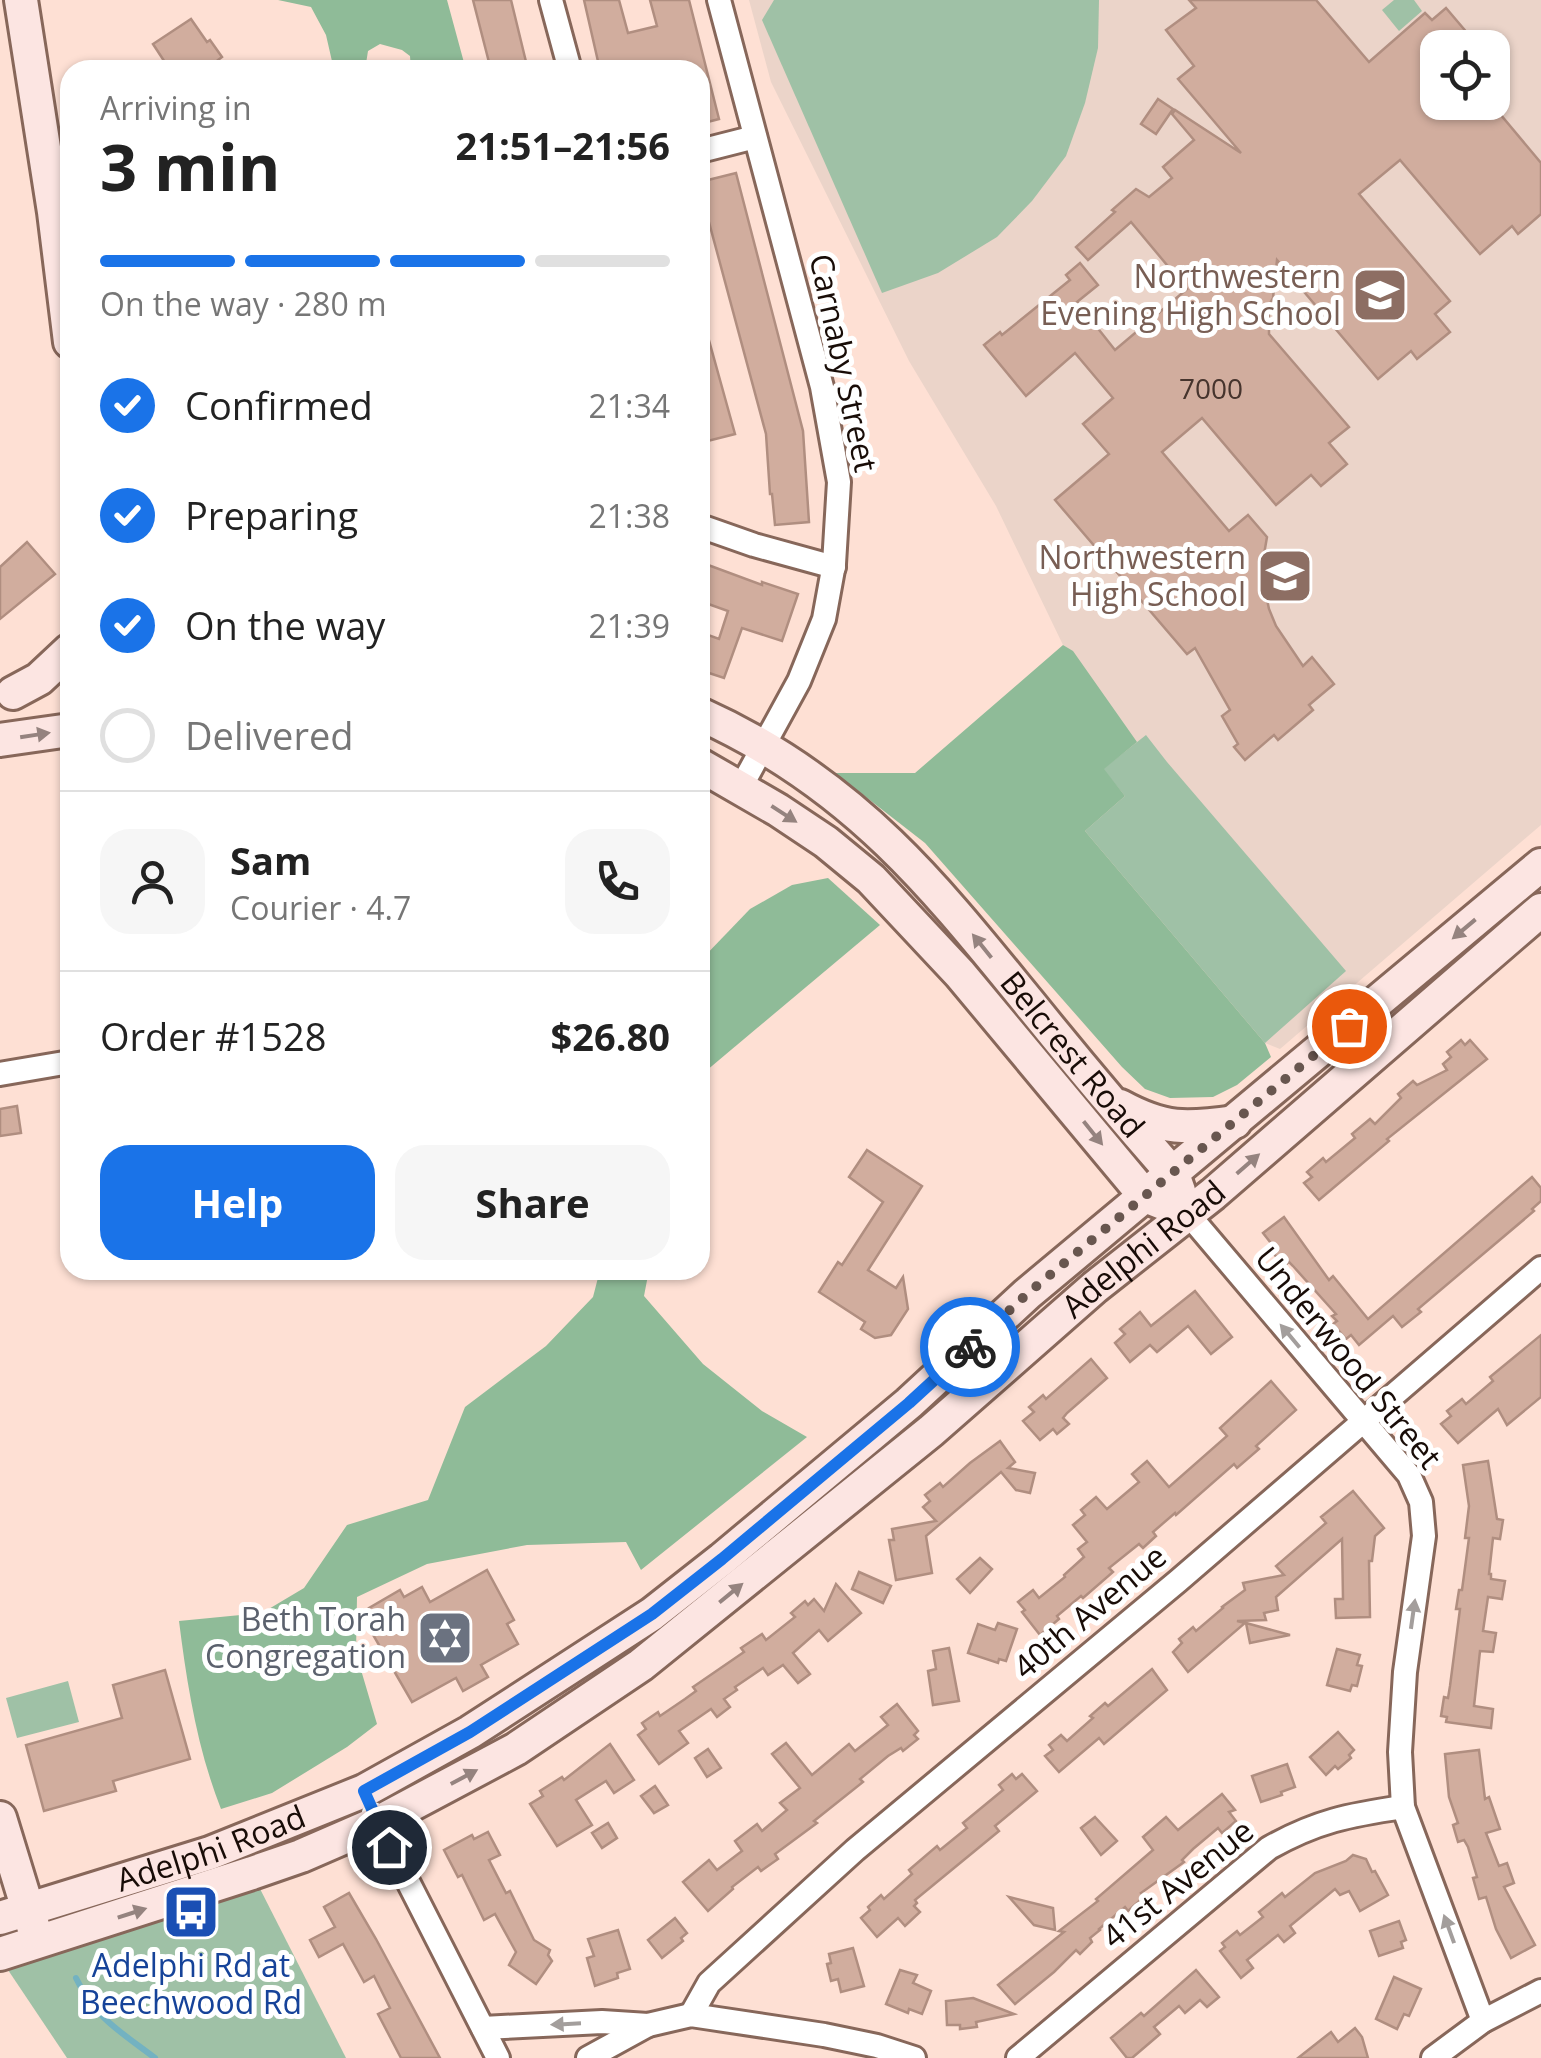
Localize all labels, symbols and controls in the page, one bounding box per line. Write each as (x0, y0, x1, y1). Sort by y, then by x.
map controls (1420, 30, 1510, 120)
button: locate (1420, 30, 1510, 120)
text: Arriving in (100, 86, 252, 129)
text: 21:51–21:56 (456, 119, 670, 171)
text: 3 min (100, 122, 280, 210)
street label: Carnaby Street (800, 250, 889, 476)
place label: Northwestern Evening High School (1040, 254, 1341, 334)
school or university icon: Northwestern Evening High School (1350, 265, 1410, 325)
text: On the way · 280 m (100, 282, 387, 325)
house number: 7000 (1179, 369, 1243, 407)
icon: check (100, 378, 155, 433)
text: Confirmed (185, 379, 373, 431)
text: 21:34 (588, 384, 670, 427)
icon: check (100, 488, 155, 543)
text: Preparing (185, 489, 358, 541)
text: 21:38 (588, 494, 670, 537)
place label: Northwestern High School (1038, 535, 1246, 615)
school or university icon: Northwestern High School (1255, 546, 1315, 606)
icon: check (100, 598, 155, 653)
text: On the way (185, 599, 385, 651)
text: 21:39 (588, 604, 670, 647)
text: Delivered (185, 709, 354, 761)
one-way arrow (20, 727, 51, 742)
one-way arrow (770, 804, 798, 823)
button: person (100, 829, 205, 934)
button: phone (565, 829, 670, 934)
text: Sam (230, 834, 311, 886)
text: Courier · 4.7 (230, 886, 411, 929)
one-way arrow (1452, 918, 1477, 940)
one-way arrow (972, 933, 993, 958)
street label: Belcrest Road (992, 961, 1155, 1146)
pin (1307, 984, 1392, 1069)
icon: bag (1322, 999, 1377, 1054)
text: Order #1528 (100, 1010, 327, 1062)
text: $26.80 (551, 1010, 670, 1062)
one-way arrow (1082, 1121, 1103, 1146)
button: Help (100, 1145, 375, 1260)
button: Share (395, 1145, 670, 1260)
one-way arrow (1235, 1153, 1260, 1175)
street label: Adelphi Road (1052, 1170, 1234, 1327)
street label: Underwood Street (1246, 1237, 1452, 1477)
courier (920, 1297, 1020, 1397)
icon: bike (943, 1320, 998, 1375)
one-way arrow (1279, 1324, 1301, 1349)
street label: 40th Avenue (1003, 1534, 1175, 1688)
one-way arrow (718, 1583, 743, 1604)
place label: Beth Torah Congregation (205, 1597, 406, 1677)
one-way arrow (1406, 1597, 1422, 1629)
synagogue icon: Beth Torah Congregation (415, 1608, 475, 1668)
one-way arrow (449, 1768, 478, 1785)
street label: Adelphi Road (111, 1794, 311, 1901)
pin (347, 1805, 432, 1890)
street label: 41st Avenue (1092, 1809, 1262, 1957)
icon: home (362, 1820, 417, 1875)
bus stop icon: Adelphi Rd at Beechwood Rd (161, 1882, 221, 1942)
one-way arrow (117, 1905, 147, 1920)
one-way arrow (1441, 1914, 1456, 1944)
place label: Adelphi Rd at Beechwood Rd (80, 1943, 302, 2023)
one-way arrow (549, 2016, 581, 2032)

